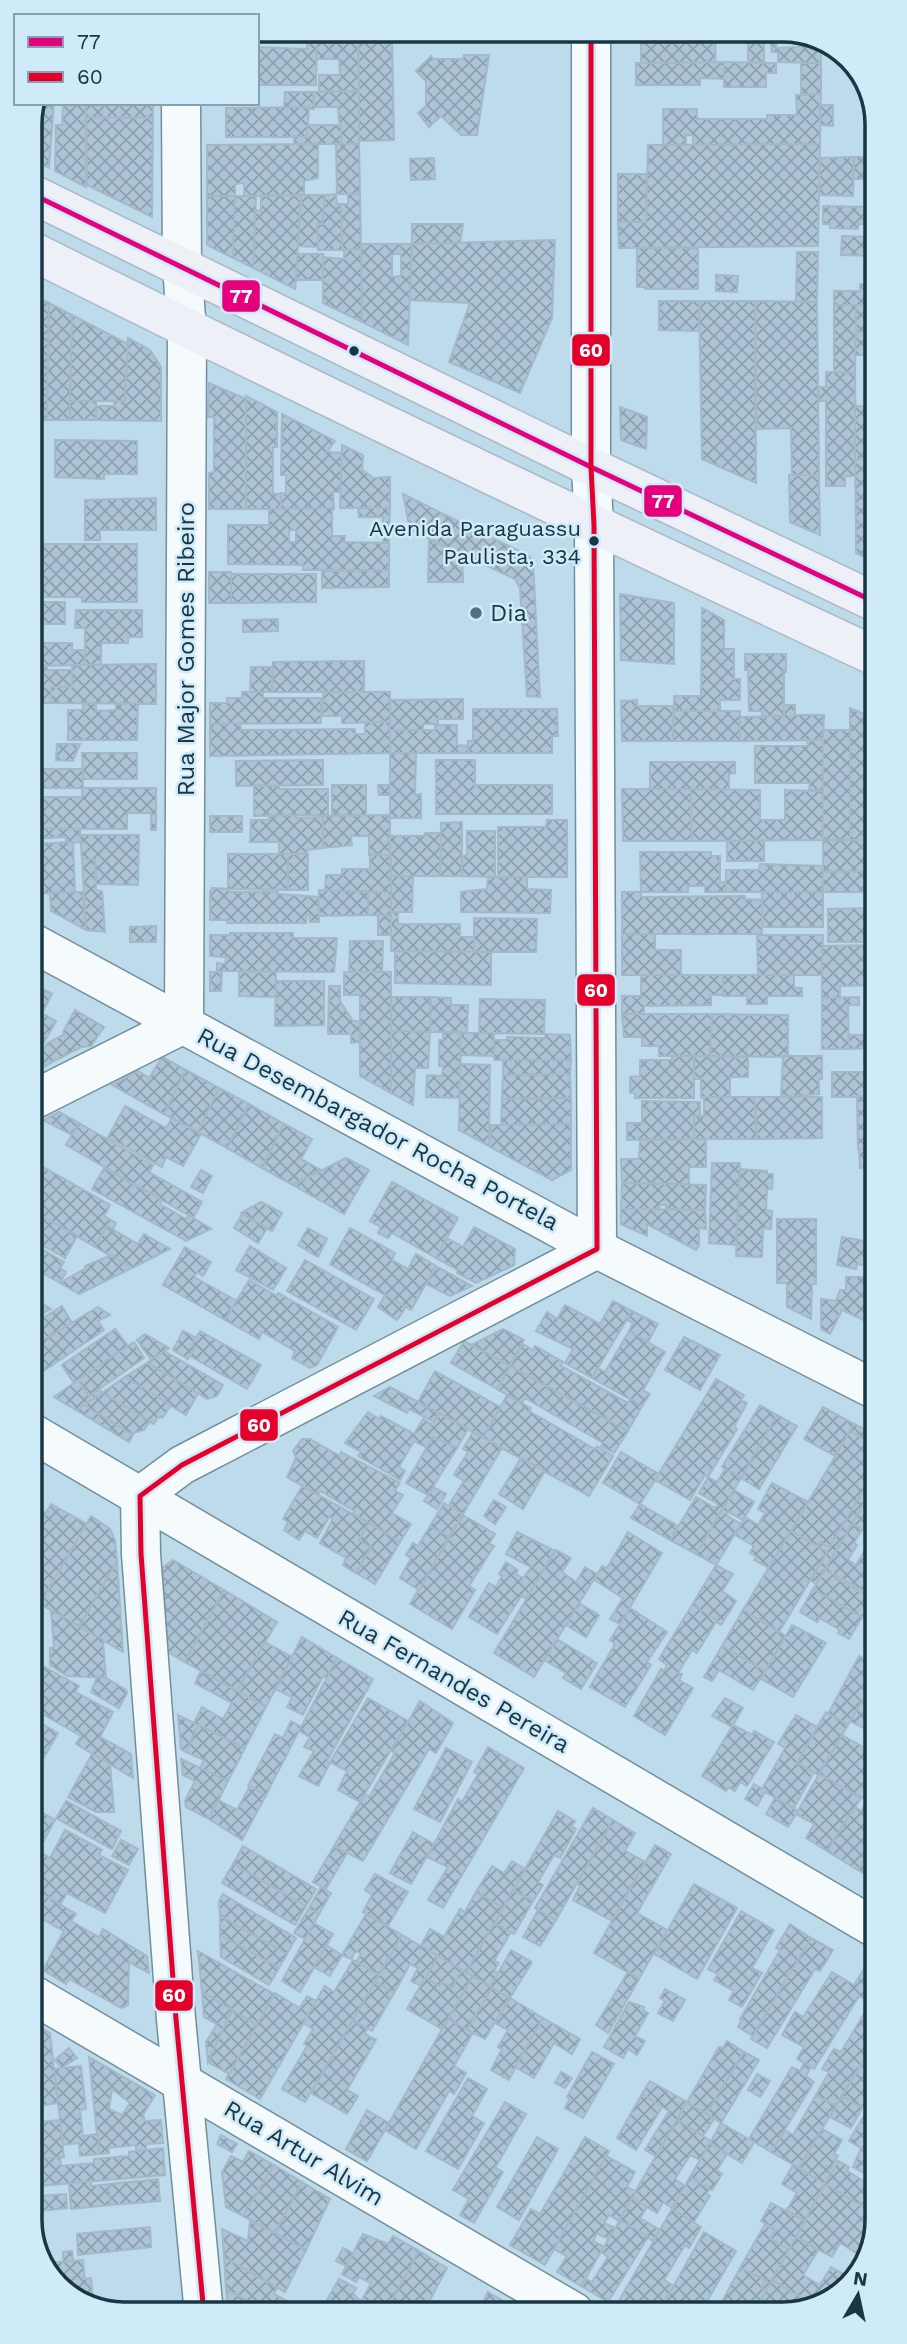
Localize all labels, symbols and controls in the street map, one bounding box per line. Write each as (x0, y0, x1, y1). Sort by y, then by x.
legend (14, 14, 259, 105)
text: 77 (77, 29, 101, 54)
text: 60 (77, 64, 103, 89)
line badge: 77 (221, 279, 261, 313)
text: 77 (229, 285, 253, 308)
line badge: 60 (571, 333, 611, 367)
text: 60 (579, 339, 603, 362)
unlabelled marker (347, 344, 361, 358)
line badge: 77 (643, 484, 683, 518)
text: 77 (651, 490, 675, 513)
street label: Rua Major Gomes Ribeiro (172, 502, 200, 796)
place label: Avenida Paraguassu Paulista, 334 (369, 516, 581, 569)
marker: Avenida Paraguassu Paulista, 334 (587, 534, 601, 548)
place label: Dia (490, 599, 527, 627)
marker: Dia (468, 605, 484, 621)
line badge: 60 (576, 973, 616, 1007)
text: 60 (584, 979, 608, 1002)
street label: Rua Desembargador Rocha Portela (192, 1021, 564, 1237)
line badge: 60 (239, 1408, 279, 1442)
text: 60 (247, 1414, 271, 1437)
street label: Rua Fernandes Pereira (333, 1603, 575, 1759)
line badge: 60 (154, 1979, 194, 2012)
text: 60 (162, 1984, 186, 2007)
street label: Rua Artur Alvim (219, 2094, 389, 2212)
north arrow (823, 2260, 893, 2330)
text: N (852, 2266, 869, 2291)

